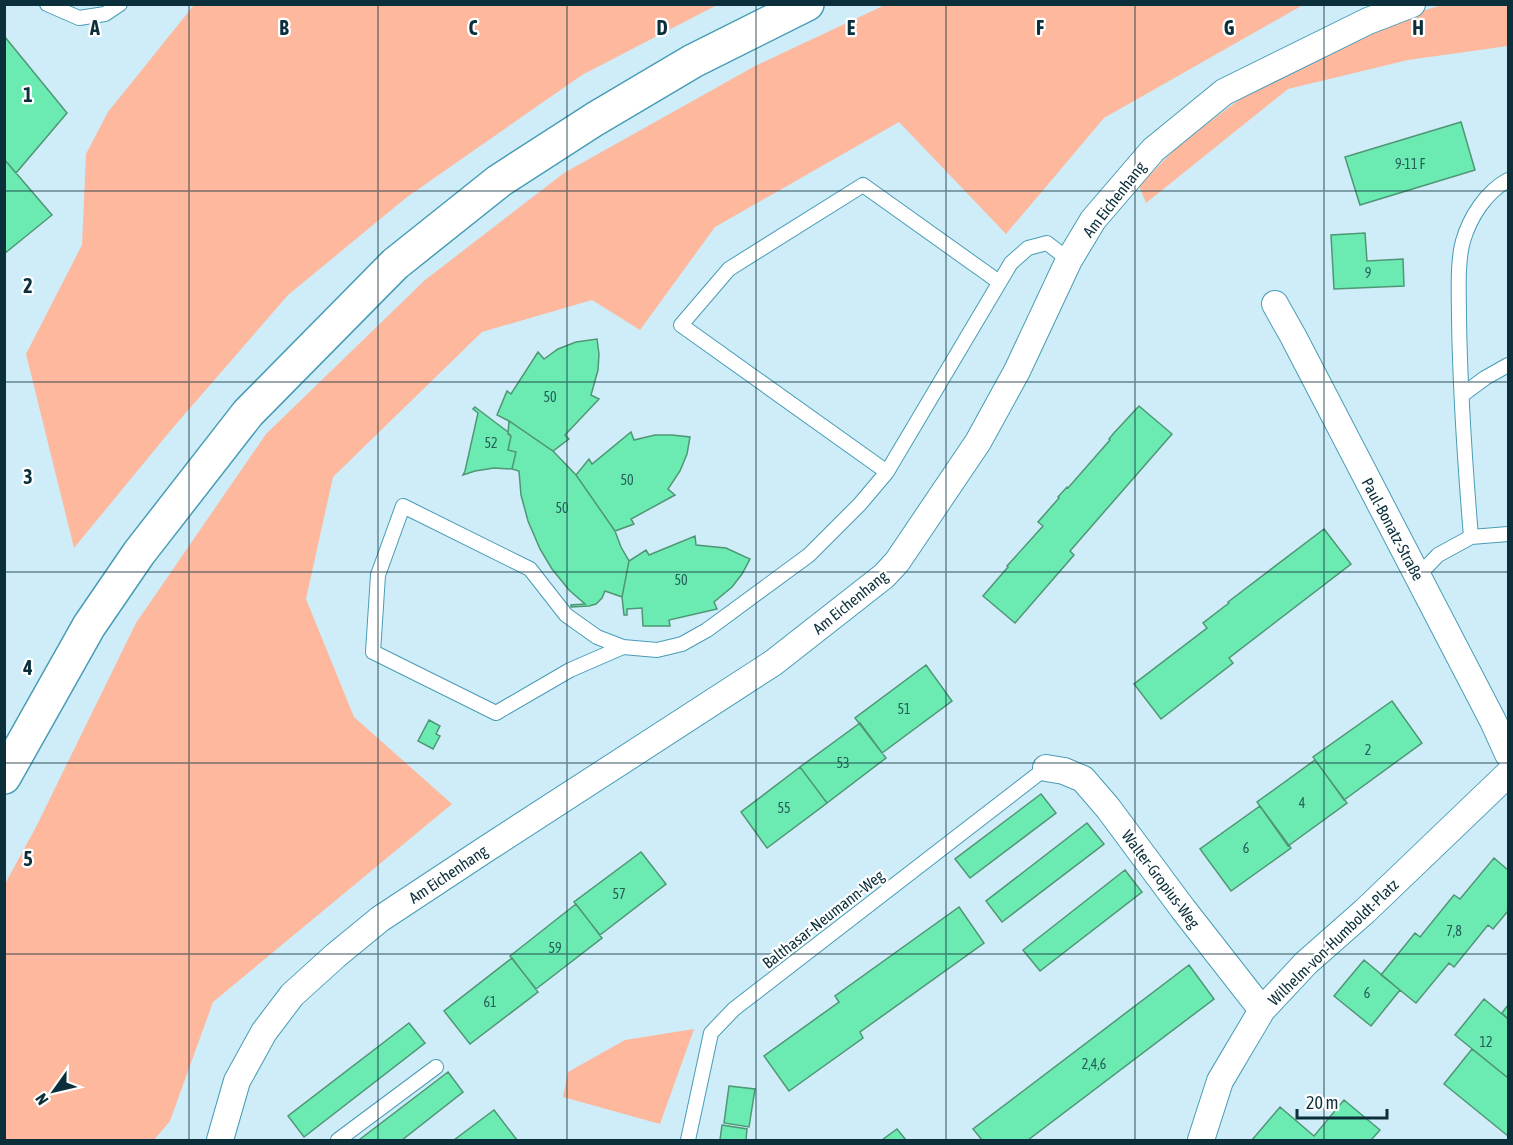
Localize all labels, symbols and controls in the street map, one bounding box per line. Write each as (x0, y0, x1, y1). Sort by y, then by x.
text: A (89, 16, 100, 39)
text: B (279, 16, 289, 39)
text: C (469, 16, 478, 39)
text: D (656, 16, 668, 39)
text: E (847, 16, 856, 39)
text: F (1036, 16, 1044, 39)
text: G (1224, 16, 1235, 39)
text: H (1412, 16, 1424, 39)
text: 1 (23, 83, 33, 106)
house number: 9-11 F (1395, 156, 1425, 172)
street label: Am Eichenhang (1079, 158, 1150, 241)
house number: 9 (1365, 265, 1371, 281)
text: 2 (23, 274, 33, 297)
house number: 50 (543, 389, 557, 405)
house number: 52 (484, 435, 498, 451)
text: 3 (23, 465, 33, 488)
house number: 50 (620, 472, 634, 488)
street label: Paul-Bonatz-Straße (1358, 475, 1428, 583)
house number: 50 (555, 500, 569, 516)
street label: Am Eichenhang (809, 566, 892, 638)
house number: 50 (674, 572, 688, 588)
text: 4 (22, 656, 33, 679)
house number: 51 (897, 701, 911, 717)
house number: 2 (1365, 742, 1371, 758)
house number: 53 (836, 755, 850, 771)
house number: 4 (1299, 795, 1306, 811)
house number: 55 (777, 800, 791, 816)
street label: Walter-Gropius-Weg (1118, 827, 1204, 932)
house number: 6 (1243, 840, 1250, 856)
street label: Am Eichenhang (405, 841, 491, 908)
text: 5 (23, 847, 33, 870)
street label: Balthasar-Neumann-Weg (759, 866, 888, 973)
street label: Wilhelm-von-Humboldt-Platz (1264, 875, 1402, 1009)
house number: 57 (612, 886, 626, 902)
house number: 7,8 (1446, 923, 1462, 939)
house number: 59 (548, 940, 562, 956)
house number: 6 (1364, 985, 1371, 1001)
house number: 61 (483, 994, 497, 1010)
house number: 12 (1479, 1034, 1493, 1050)
house number: 2,4,6 (1082, 1056, 1107, 1072)
north arrow (24, 1061, 84, 1121)
scale bar (1297, 1082, 1387, 1120)
text: N (31, 1090, 52, 1108)
text: 20 m (1306, 1092, 1338, 1113)

